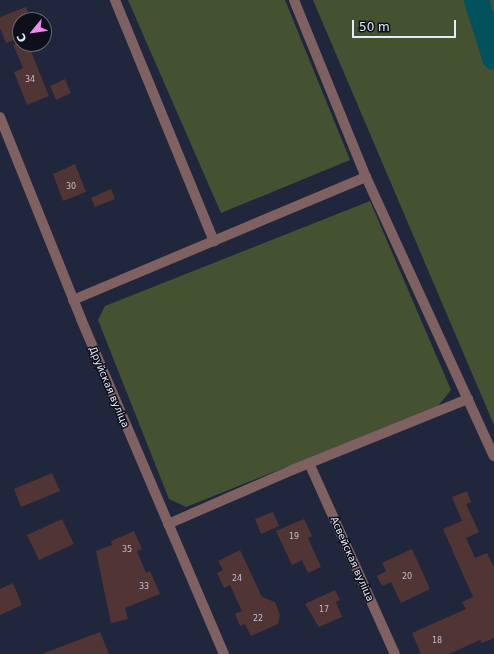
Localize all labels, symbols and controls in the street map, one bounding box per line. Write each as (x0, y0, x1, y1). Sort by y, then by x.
north arrow (12, 12, 52, 52)
scale bar (354, 12, 458, 38)
text: 50 m (359, 20, 390, 34)
text: С (14, 31, 30, 44)
house number: 34 (25, 75, 35, 85)
house number: 30 (66, 182, 76, 192)
street label: Друйская вуліца (86, 344, 132, 430)
street label: Асвейская вуліца (328, 515, 376, 603)
house number: 19 (289, 532, 299, 542)
house number: 35 (122, 545, 132, 555)
house number: 20 (402, 572, 412, 582)
house number: 24 (232, 574, 242, 584)
house number: 33 (139, 582, 149, 592)
house number: 17 (319, 605, 329, 615)
house number: 22 (253, 614, 263, 624)
house number: 18 (432, 636, 442, 646)

